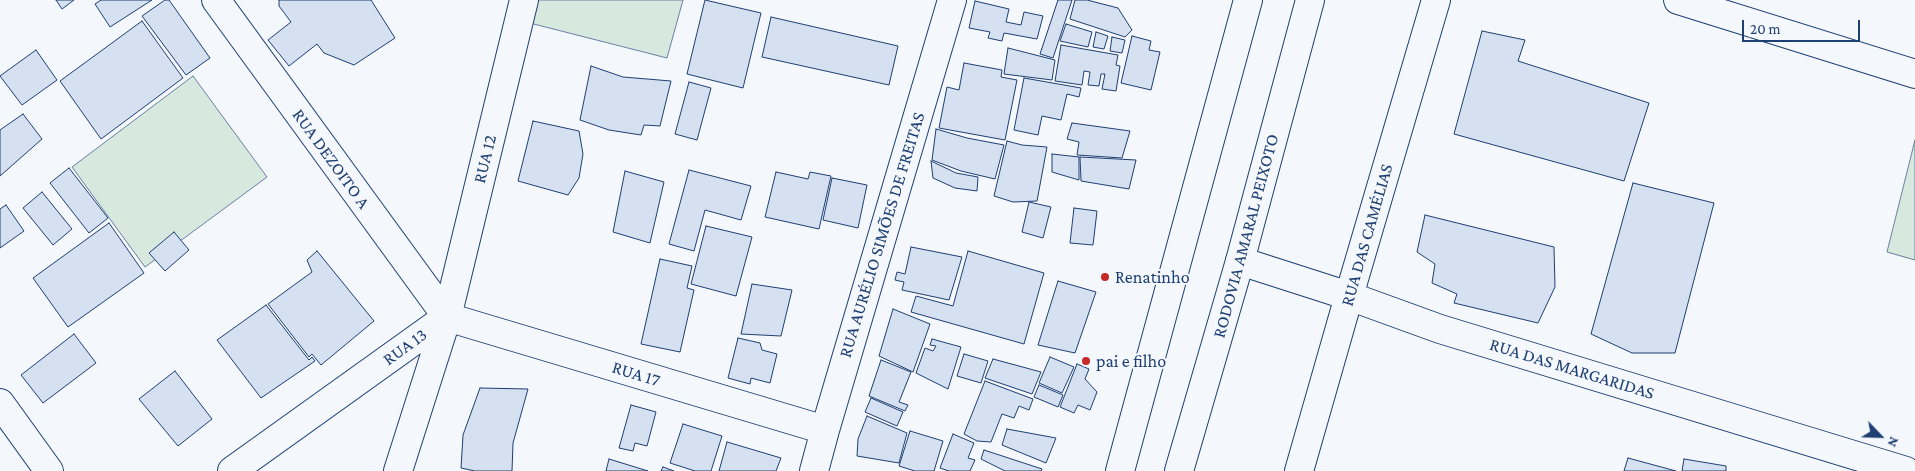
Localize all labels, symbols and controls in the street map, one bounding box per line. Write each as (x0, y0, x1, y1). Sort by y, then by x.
scale bar (1745, 10, 1862, 42)
text: 20 m (1750, 21, 1781, 37)
street label: RUA DEZOITO A (287, 105, 375, 213)
street label: RUA AURÉLIO SIMÕES DE FREITAS (834, 110, 930, 360)
street label: RUA 12 (469, 132, 501, 186)
street label: RODOVIA AMARAL PEIXOTO (1208, 132, 1284, 340)
street label: RUA DAS CAMÉLIAS (1336, 161, 1398, 309)
place label: Renatinho (1115, 266, 1190, 288)
marker: Renatinho (1099, 271, 1111, 283)
street label: RUA 13 (379, 324, 431, 370)
street label: RUA DAS MARGARIDAS (1487, 334, 1657, 404)
place label: pai e filho (1096, 350, 1166, 372)
marker: pai e filho (1080, 355, 1092, 367)
street label: RUA 17 (609, 357, 663, 391)
north arrow (1855, 411, 1905, 461)
text: N (1884, 434, 1903, 450)

